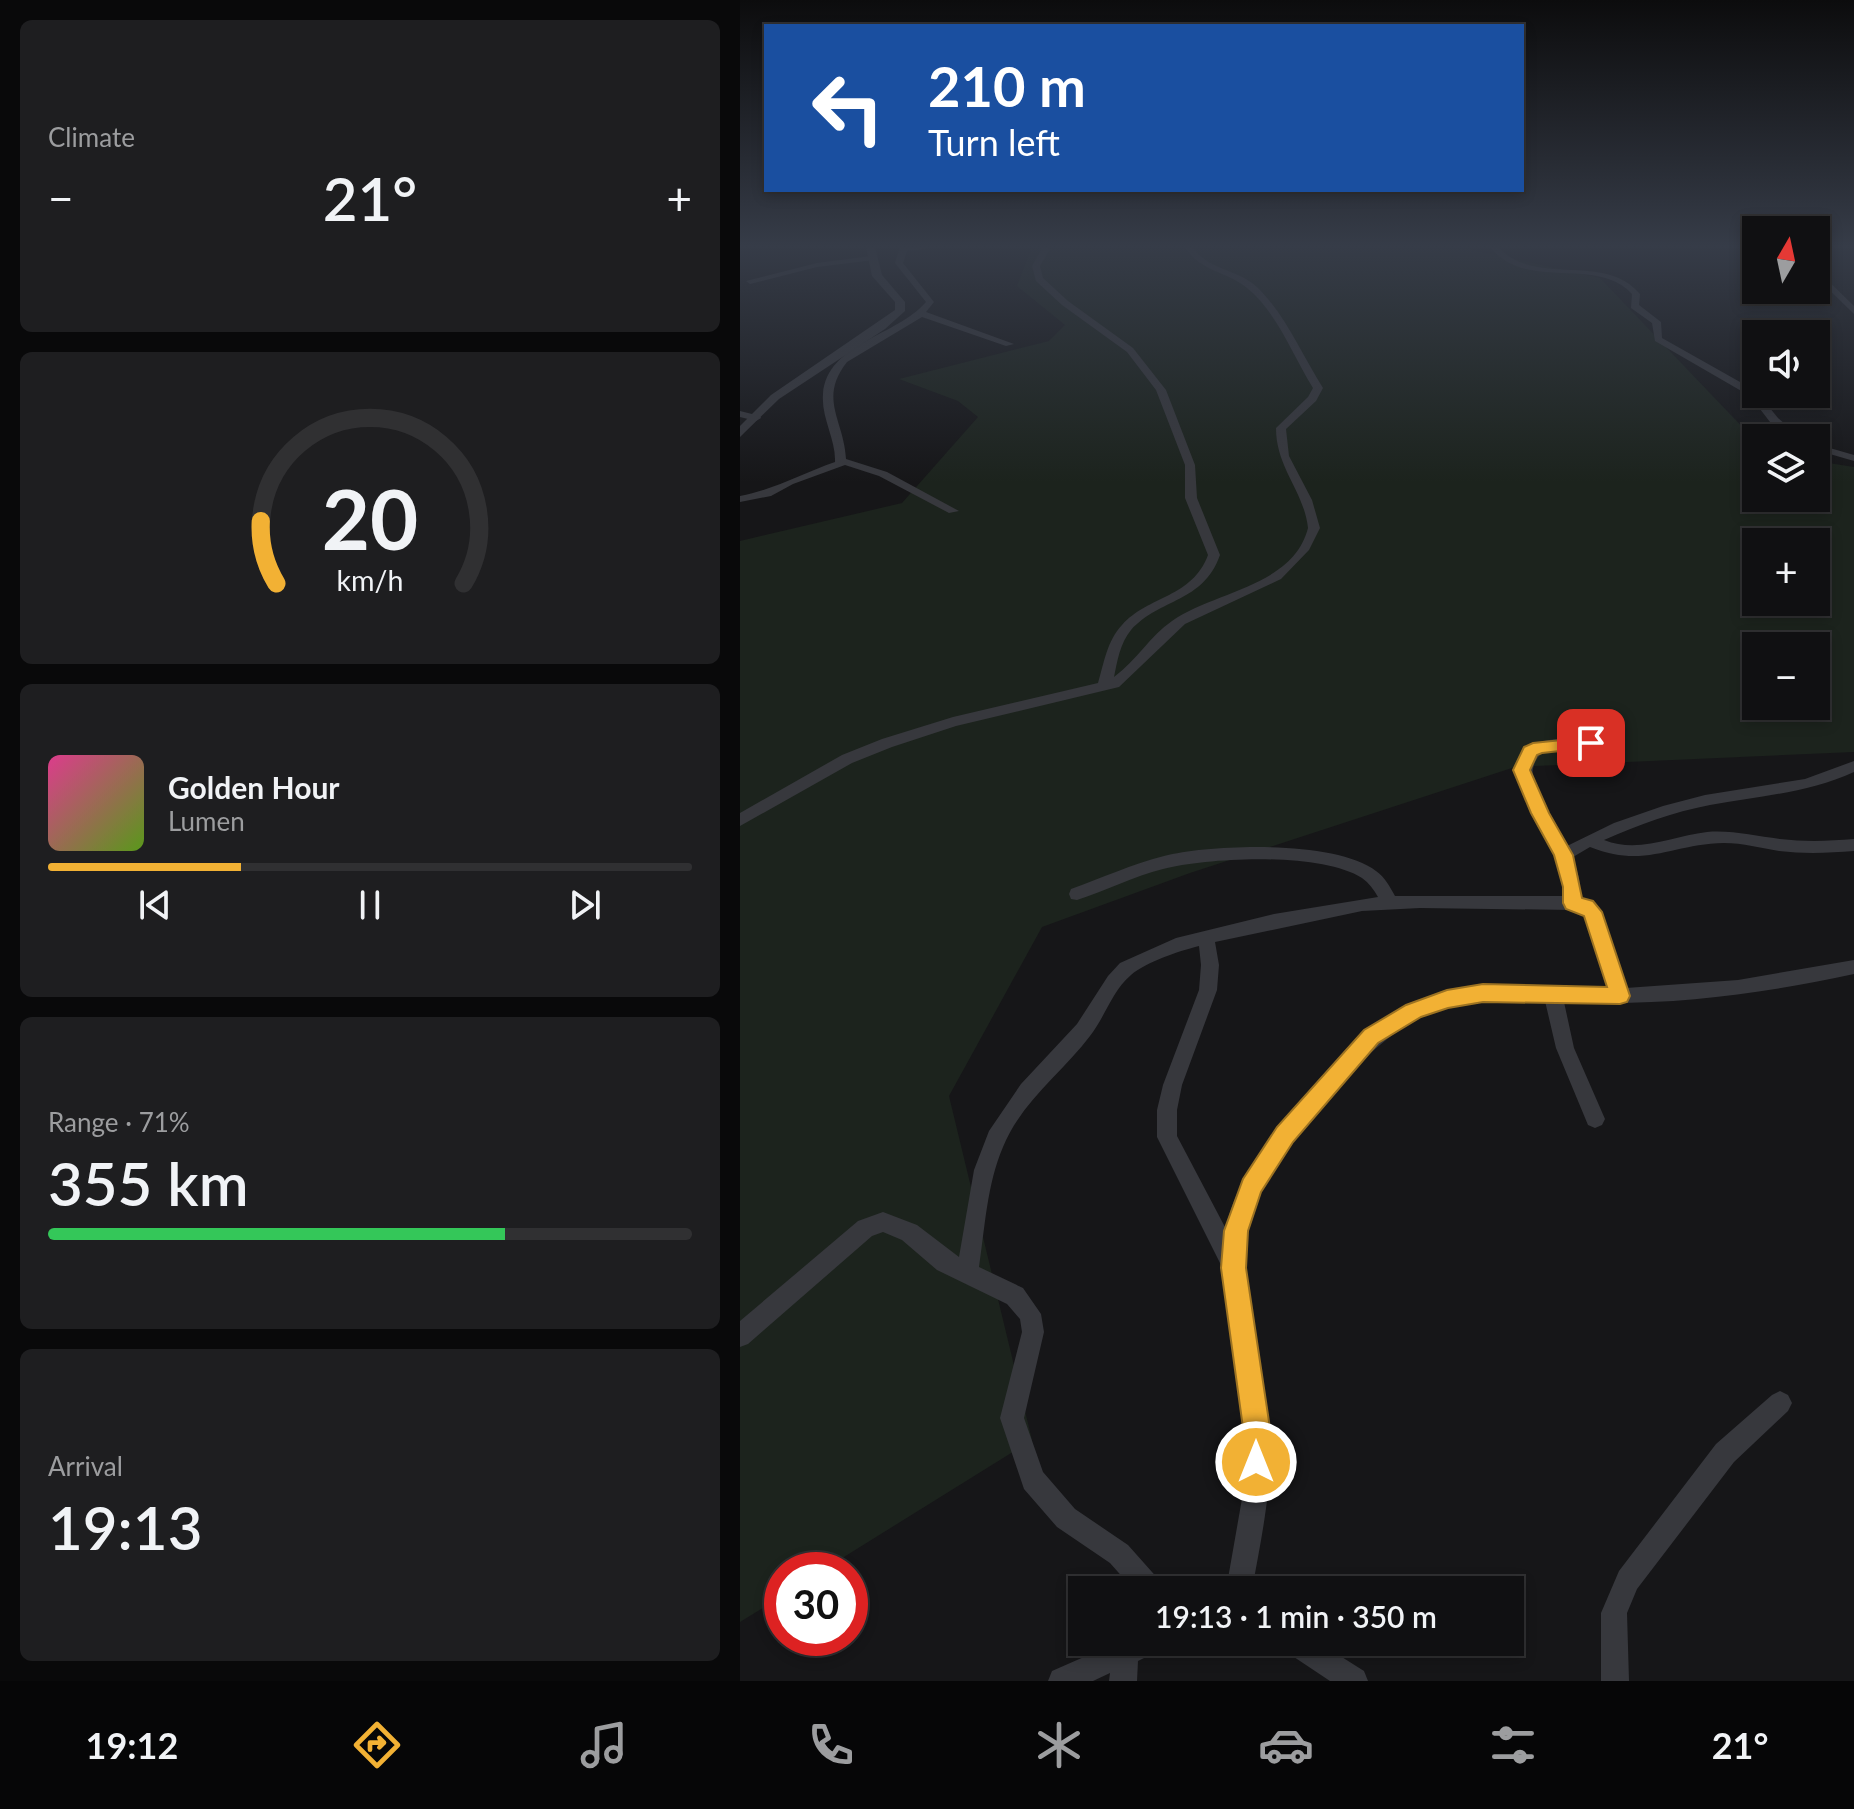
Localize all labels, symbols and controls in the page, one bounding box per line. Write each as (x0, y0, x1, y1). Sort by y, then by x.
text: 210 m (928, 52, 1086, 119)
icon: left (796, 56, 900, 160)
text: Turn left (928, 120, 1060, 164)
text: Climate (48, 121, 135, 153)
text: 21° (323, 162, 417, 234)
text: − (48, 172, 74, 224)
text: + (666, 172, 692, 224)
north arrow (1742, 216, 1830, 304)
map controls (1742, 216, 1830, 720)
button: sound (1742, 320, 1830, 408)
button: layers (1742, 424, 1830, 512)
text: 20 (322, 468, 418, 568)
button: + (1742, 528, 1830, 616)
text: km/h (337, 563, 403, 597)
button: − (1742, 632, 1830, 720)
pin (1557, 709, 1625, 777)
icon: arrive (1569, 721, 1613, 765)
text: Golden Hour (168, 769, 340, 805)
text: Lumen (168, 805, 245, 837)
icon: previous (133, 883, 177, 927)
icon: pause (348, 883, 392, 927)
icon: next (563, 883, 607, 927)
text: Range · 71% (48, 1106, 190, 1138)
text: 355 km (48, 1147, 249, 1219)
position arrow (1214, 1420, 1298, 1504)
text: Arrival (48, 1450, 123, 1482)
text: 19:13 (48, 1491, 202, 1563)
speed limit sign: 30 (764, 1552, 868, 1656)
text: 19:13 · 1 min · 350 m (1155, 1598, 1437, 1634)
icon: directions (349, 1717, 405, 1773)
icon: music (576, 1717, 632, 1773)
icon: phone (803, 1717, 859, 1773)
icon: climate (1031, 1717, 1087, 1773)
icon: car (1258, 1717, 1314, 1773)
icon: filters (1485, 1717, 1541, 1773)
text: 19:12 (86, 1723, 178, 1767)
text: 21° (1712, 1723, 1768, 1767)

